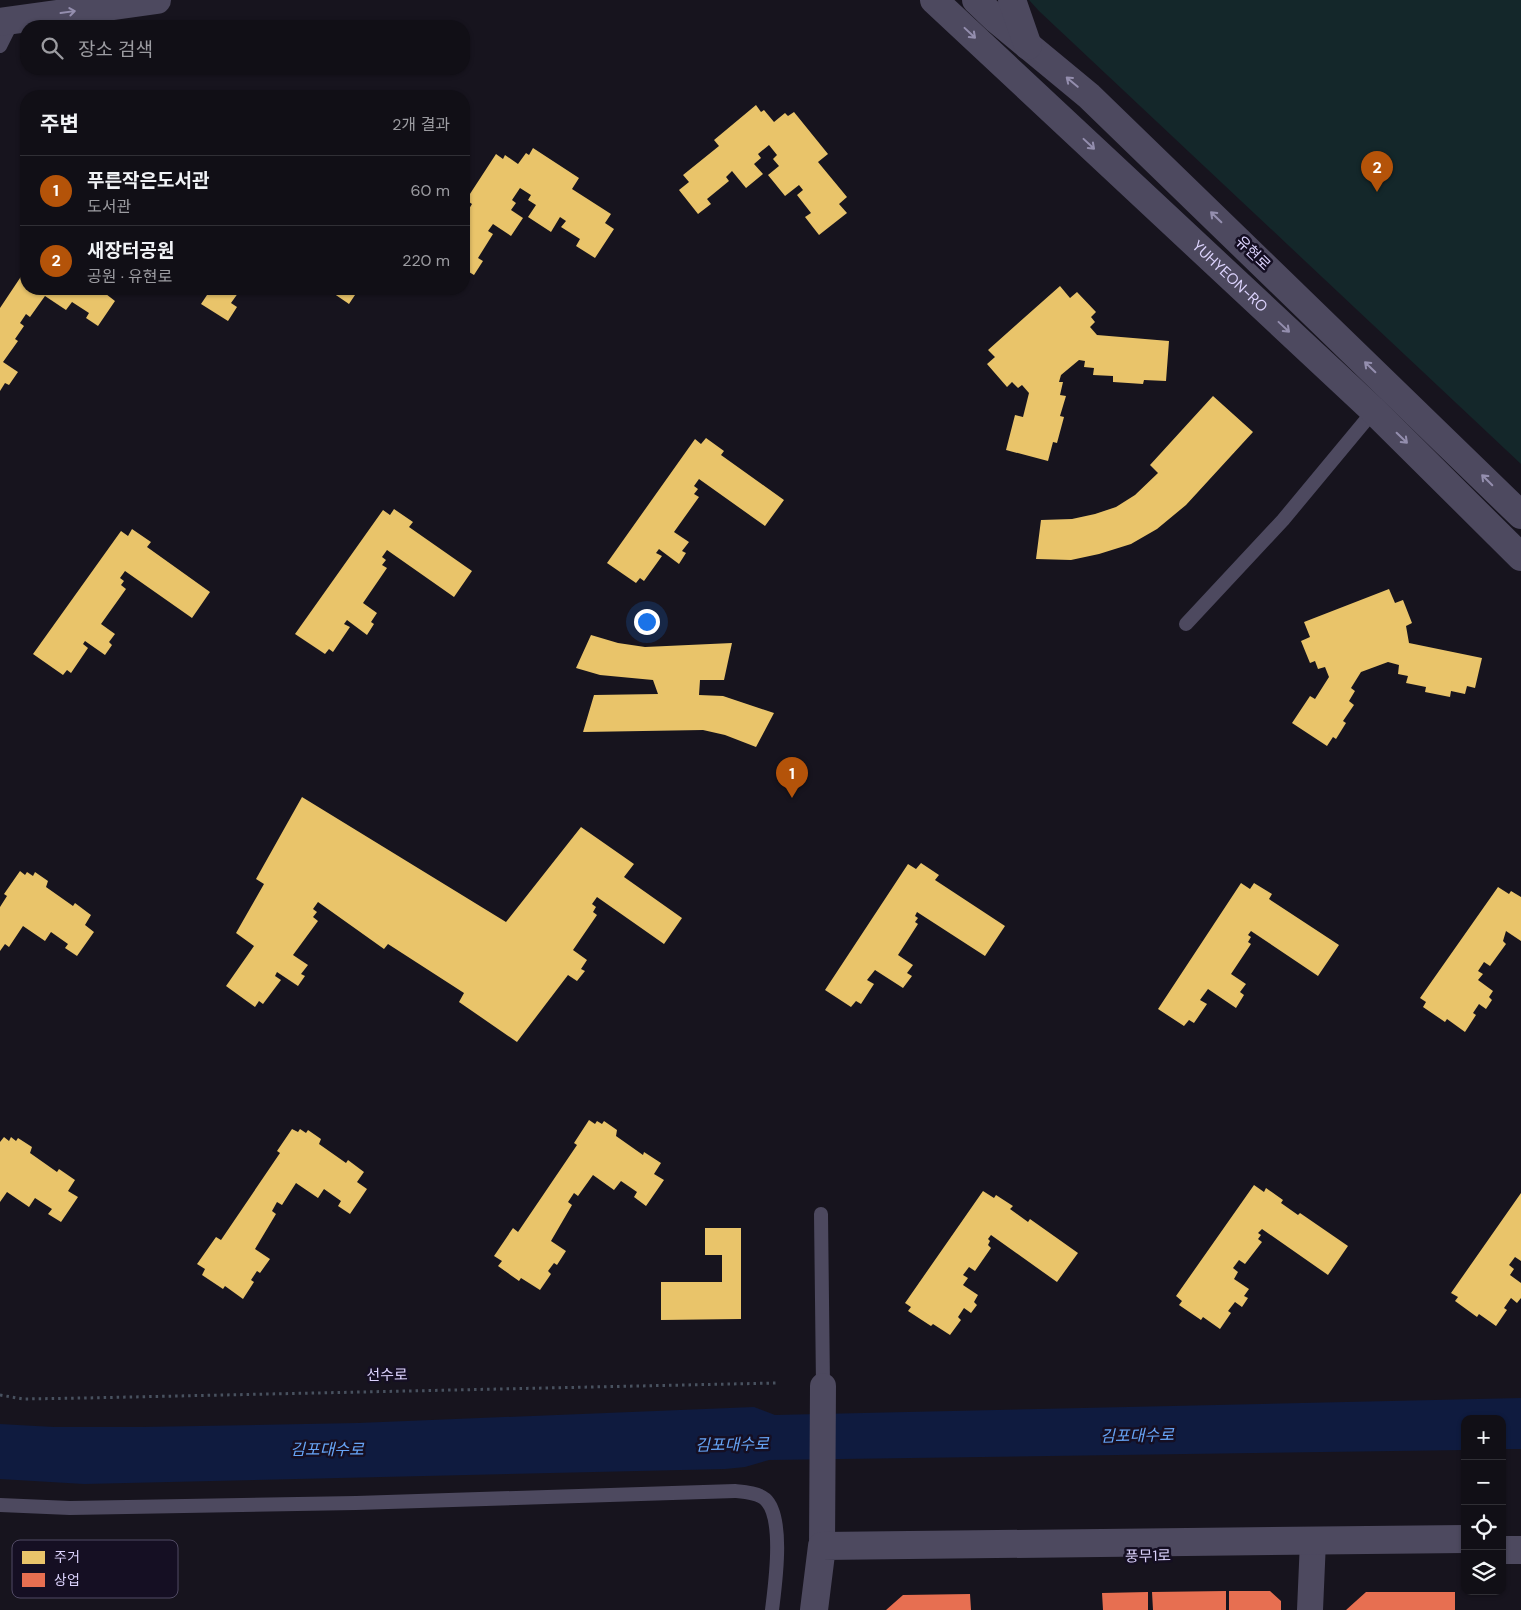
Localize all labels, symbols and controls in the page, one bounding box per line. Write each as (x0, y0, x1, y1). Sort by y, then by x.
one-way arrow (59, 7, 75, 17)
search box (20, 20, 470, 75)
one-way arrow (964, 27, 976, 39)
icon: search (38, 34, 66, 62)
text: 장소 검색 (78, 37, 153, 62)
one-way arrow (1066, 77, 1079, 88)
text: 주변 (40, 110, 79, 138)
text: 2개 결과 (392, 114, 450, 135)
one-way arrow (1082, 138, 1095, 150)
pin: 2 (1361, 151, 1393, 192)
text: 푸른작은도서관 (87, 168, 209, 193)
text: 1 (53, 180, 59, 201)
text: 60 m (410, 180, 450, 201)
text: 도서관 (87, 196, 131, 217)
one-way arrow (1210, 211, 1222, 223)
street label: 유현로 (1231, 231, 1275, 275)
street label: YUHYEON-RO (1188, 236, 1272, 317)
text: 새장터공원 (87, 238, 174, 263)
text: 2 (51, 250, 61, 271)
text: 220 m (402, 250, 450, 271)
text: 공원 · 유현로 (87, 266, 172, 287)
one-way arrow (1278, 321, 1291, 333)
one-way arrow (1364, 361, 1377, 373)
one-way arrow (1396, 432, 1408, 444)
one-way arrow (1481, 474, 1493, 486)
your location (634, 609, 660, 635)
pin: 1 (776, 757, 808, 798)
street label: 선수로 (366, 1365, 408, 1385)
map controls (1461, 1415, 1506, 1595)
button: + (1461, 1415, 1506, 1460)
water label: 김포대수로 (1100, 1424, 1175, 1447)
water label: 김포대수로 (695, 1433, 770, 1456)
water label: 김포대수로 (290, 1439, 365, 1460)
button: − (1461, 1460, 1506, 1505)
button: locate (1461, 1505, 1506, 1550)
legend (12, 1540, 178, 1598)
street label: 풍무1로 (1125, 1546, 1171, 1566)
text: 주거 (54, 1548, 80, 1566)
button: layers (1461, 1550, 1506, 1595)
text: 상업 (54, 1571, 80, 1589)

